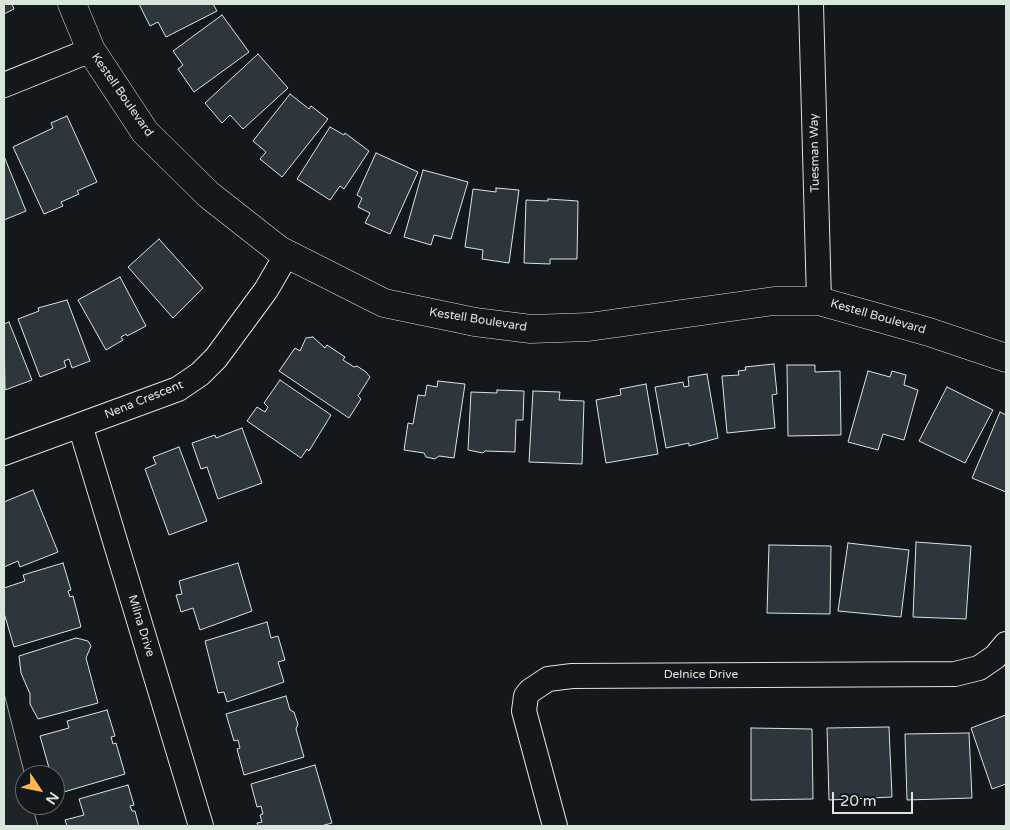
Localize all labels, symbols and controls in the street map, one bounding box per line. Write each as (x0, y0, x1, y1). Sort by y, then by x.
street label: Kestell Boulevard (88, 51, 156, 139)
street label: Tuesman Way (807, 113, 823, 193)
street label: Kestell Boulevard (829, 296, 927, 338)
street label: Kestell Boulevard (428, 305, 528, 335)
street label: Nena Crescent (103, 378, 185, 422)
street label: Milna Drive (125, 593, 157, 659)
street label: Delnice Drive (664, 668, 738, 682)
north arrow (15, 765, 65, 815)
scale bar (835, 782, 916, 814)
text: N (42, 789, 62, 808)
text: 20 m (840, 792, 877, 810)

